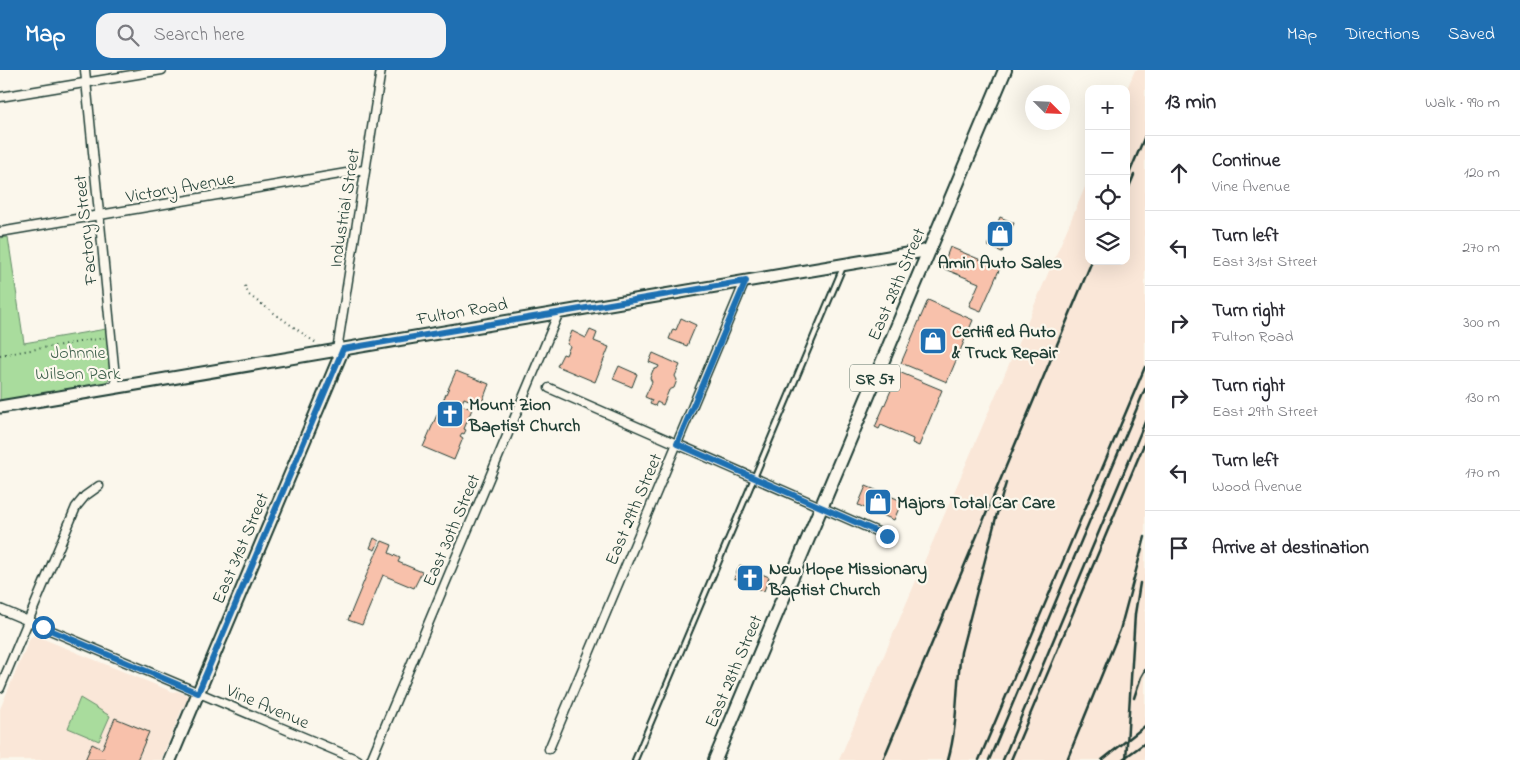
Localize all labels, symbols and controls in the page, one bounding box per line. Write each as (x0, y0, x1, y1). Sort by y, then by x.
search box (96, 13, 446, 58)
text: Map (25, 18, 66, 53)
icon: search (114, 21, 142, 49)
text: Search here (154, 22, 245, 49)
text: Map (1287, 22, 1317, 48)
text: Directions (1345, 22, 1420, 48)
text: Saved (1448, 22, 1495, 48)
north arrow (1025, 85, 1070, 130)
map controls (1085, 85, 1130, 265)
button: + (1085, 85, 1130, 130)
text: 13 min (1165, 88, 1216, 118)
text: Walk · 990 m (1425, 91, 1500, 115)
button: − (1085, 130, 1130, 175)
street label: Industrial Street (324, 147, 368, 270)
text: Continue (1212, 148, 1280, 175)
icon: ahead (1165, 159, 1193, 187)
text: 120 m (1464, 161, 1500, 185)
street label: Victory Avenue (123, 166, 238, 211)
street label: Factory Street (68, 174, 106, 287)
button: locate (1085, 175, 1130, 220)
text: Vine Avenue (1212, 175, 1290, 199)
shop icon: Amin Auto Sales (985, 219, 1015, 249)
button: layers (1085, 220, 1130, 265)
text: Turn left (1212, 223, 1279, 250)
street label: East 28th Street (862, 224, 933, 345)
icon: left (1165, 234, 1193, 262)
text: 270 m (1462, 236, 1500, 260)
text: East 31st Street (1212, 250, 1317, 274)
place label: Amin Auto Sales (938, 251, 1062, 277)
street label: Fulton Road (414, 292, 510, 334)
text: Turn right (1212, 298, 1285, 325)
icon: right (1165, 309, 1193, 337)
text: 300 m (1463, 311, 1500, 335)
place label: Certified Auto & Truck Repair (951, 320, 1058, 367)
text: Fulton Road (1212, 325, 1293, 349)
shop icon: Certified Auto & Truck Repair (918, 326, 948, 356)
park label: Johnnie Wilson Park (35, 341, 121, 388)
road number: SR 57 (850, 364, 900, 392)
text: Turn right (1212, 373, 1285, 400)
icon: right (1165, 384, 1193, 412)
text: 130 m (1465, 386, 1500, 410)
place label: Mount Zion Baptist Church (468, 393, 581, 440)
church icon: Mount Zion Baptist Church (435, 399, 465, 429)
text: East 29th Street (1212, 400, 1318, 424)
text: Turn left (1212, 448, 1279, 475)
street label: East 29th Street (600, 450, 670, 570)
icon: left (1165, 459, 1193, 487)
text: 170 m (1465, 461, 1500, 485)
street label: East 30th Street (417, 470, 488, 591)
text: Wood Avenue (1212, 475, 1302, 499)
shop icon: Majors Total Car Care (863, 487, 893, 517)
street label: East 31st Street (207, 489, 277, 608)
place label: Majors Total Car Care (897, 491, 1056, 517)
route end (876, 525, 899, 548)
icon: arrive (1165, 534, 1193, 562)
text: Arrive at destination (1212, 535, 1369, 562)
place label: New Hope Missionary Baptist Church (768, 557, 927, 604)
church icon: New Hope Missionary Baptist Church (735, 563, 765, 593)
street label: East 28th Street (699, 611, 770, 732)
route start (32, 616, 55, 639)
street label: Vine Avenue (221, 678, 314, 737)

